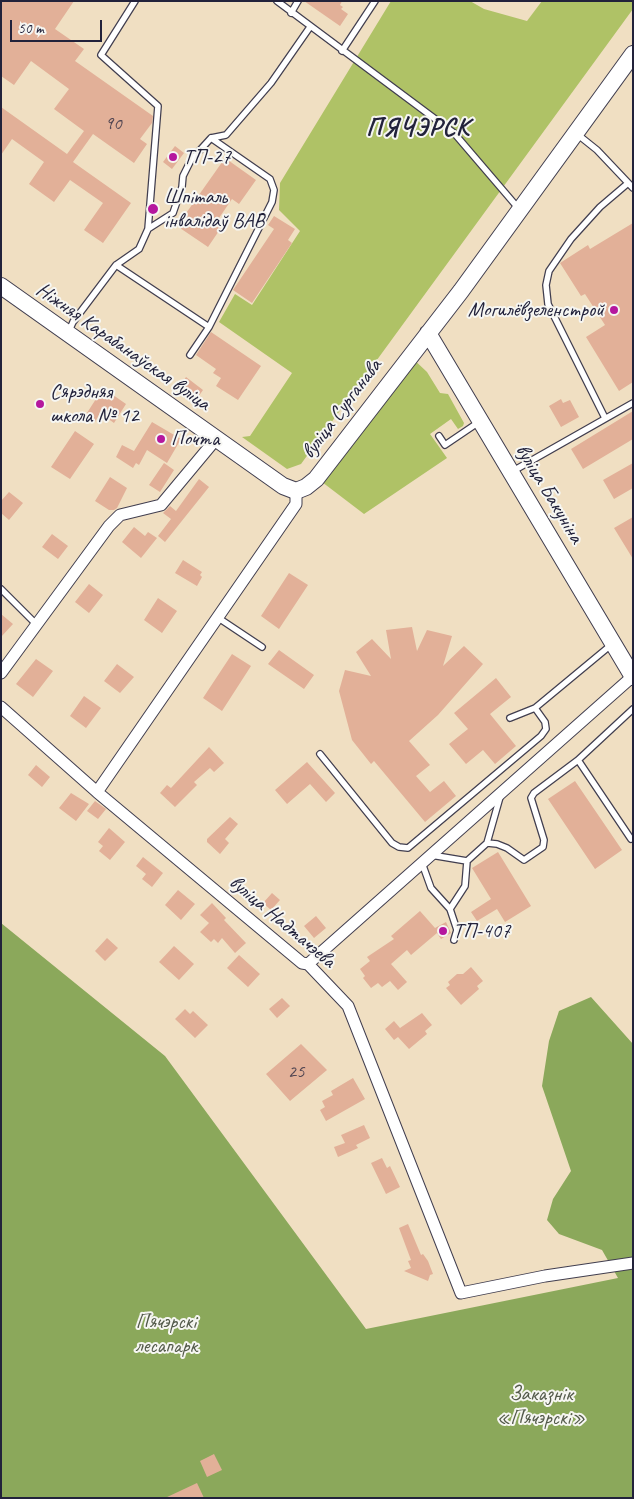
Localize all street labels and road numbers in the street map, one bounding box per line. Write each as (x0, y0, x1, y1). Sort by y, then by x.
street label: Ніжняя Карабанаўская вуліца (31, 277, 215, 417)
street label: вуліца Сурганава (296, 354, 388, 464)
street label: вуліца Бакуніна (510, 440, 588, 548)
street label: вуліца Надтачэева (224, 870, 340, 974)

